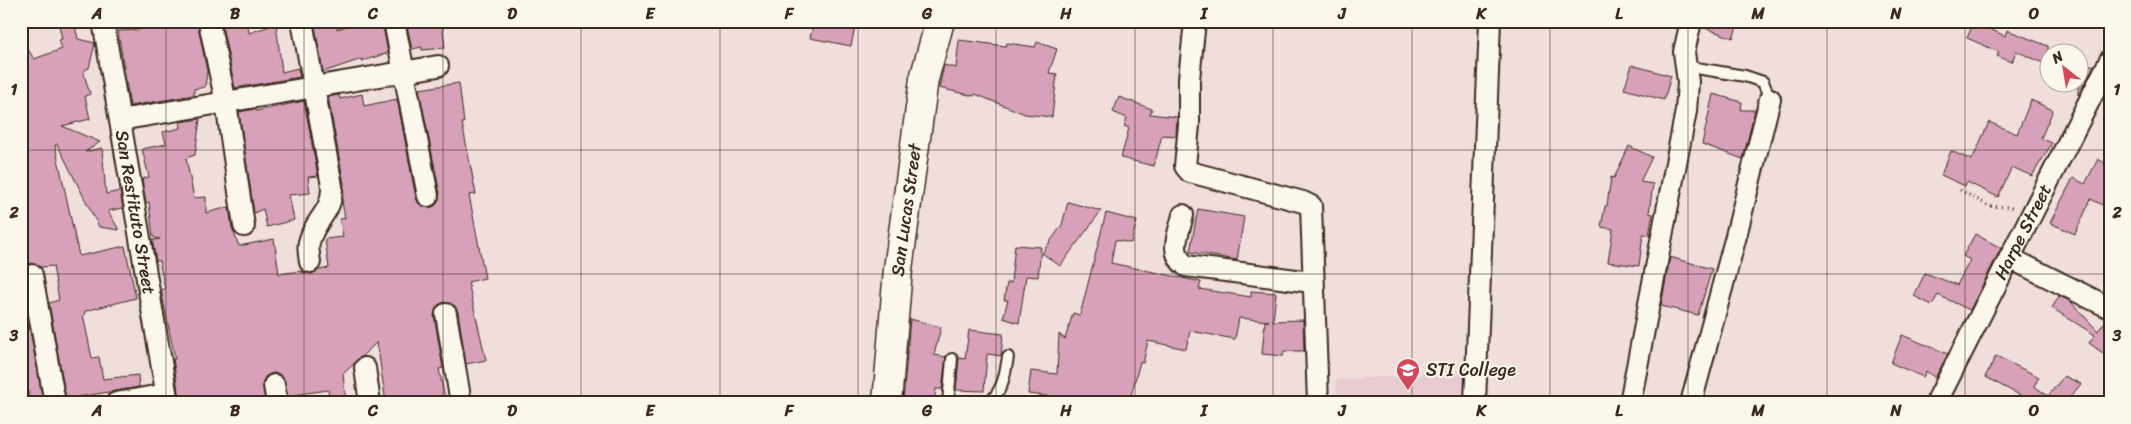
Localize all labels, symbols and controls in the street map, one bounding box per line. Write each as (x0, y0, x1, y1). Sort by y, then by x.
text: A (91, 0, 102, 28)
text: B (230, 0, 241, 28)
text: C (367, 0, 379, 28)
text: D (507, 0, 517, 28)
text: E (646, 0, 656, 28)
text: F (784, 0, 795, 28)
text: G (921, 0, 933, 28)
text: H (1059, 0, 1072, 28)
text: I (1200, 0, 1209, 28)
text: J (1337, 0, 1347, 28)
text: K (1475, 0, 1487, 28)
text: L (1615, 0, 1623, 28)
text: M (1750, 0, 1765, 28)
text: N (1889, 0, 1902, 28)
text: O (2028, 0, 2040, 28)
north arrow (2038, 42, 2088, 92)
text: N (2046, 44, 2068, 71)
text: 1 (11, 75, 18, 104)
text: 1 (2114, 75, 2121, 104)
street label: San Restituto Street (106, 127, 165, 297)
street label: San Lucas Street (881, 141, 931, 278)
street label: Harpe Street (1985, 178, 2061, 286)
text: 2 (8, 198, 19, 227)
text: 2 (2111, 198, 2122, 227)
text: 3 (9, 321, 19, 350)
text: 3 (2112, 321, 2122, 350)
place label: STI College (1426, 354, 1516, 386)
school or university icon: STI College (1395, 357, 1421, 391)
text: A (91, 396, 102, 424)
text: B (230, 396, 241, 424)
text: C (367, 396, 379, 424)
text: D (507, 396, 517, 424)
text: E (646, 396, 656, 424)
text: F (784, 396, 795, 424)
text: G (921, 396, 933, 424)
text: H (1059, 396, 1072, 424)
text: I (1200, 396, 1209, 424)
text: J (1337, 396, 1347, 424)
text: K (1475, 396, 1487, 424)
text: L (1615, 396, 1623, 424)
text: M (1750, 396, 1765, 424)
text: N (1889, 396, 1902, 424)
text: O (2028, 396, 2040, 424)

